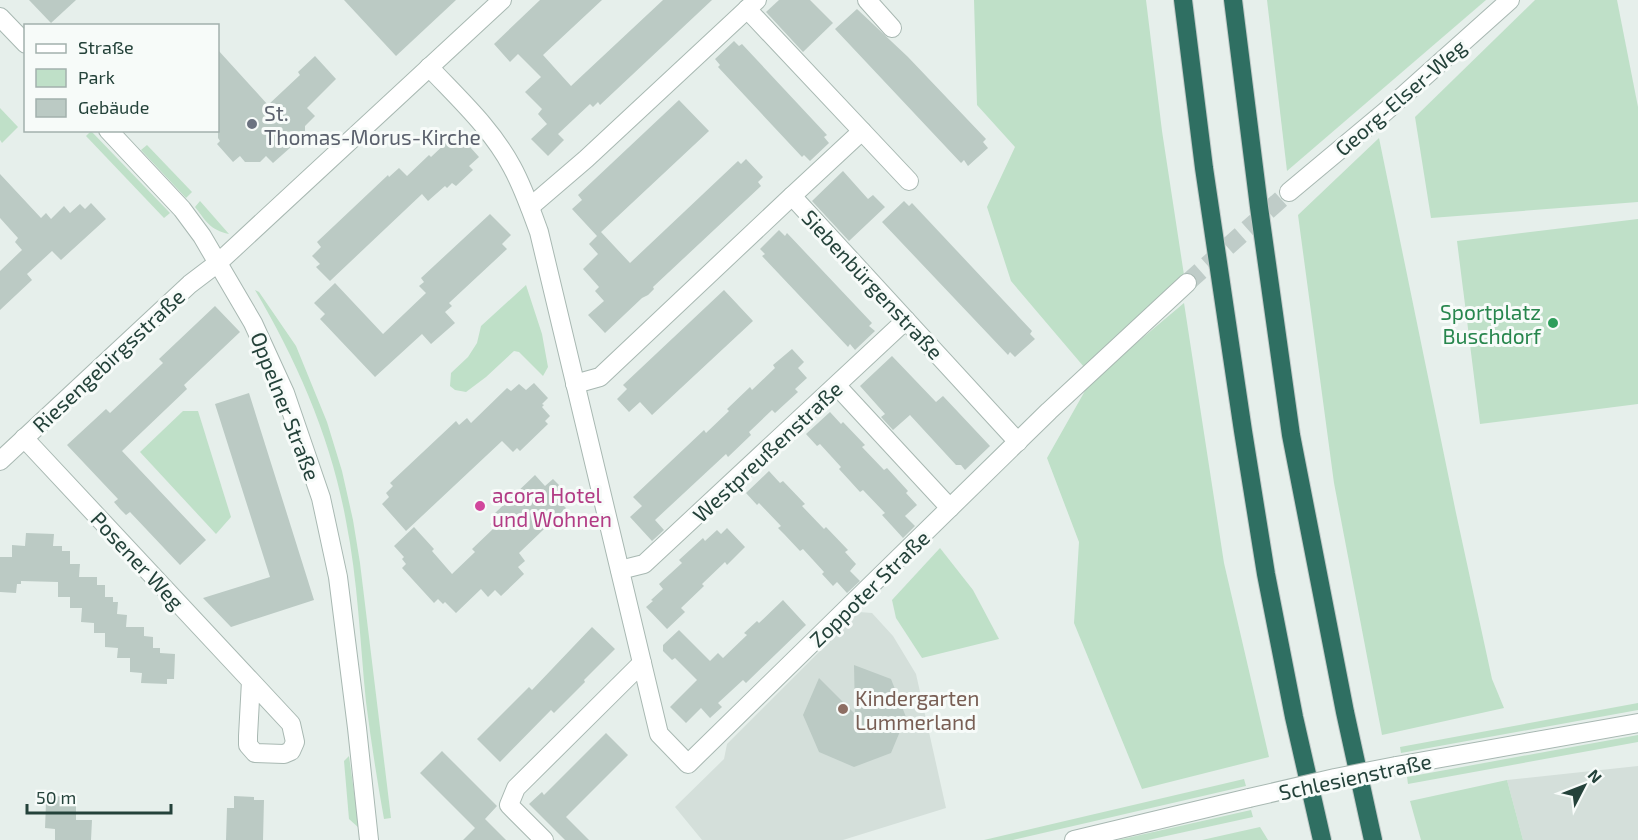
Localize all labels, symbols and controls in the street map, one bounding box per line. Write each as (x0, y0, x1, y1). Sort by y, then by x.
legend (24, 24, 219, 132)
street label: Georg-Elser-Weg (1330, 33, 1471, 161)
text: Straße (78, 36, 134, 58)
text: Park (78, 66, 115, 88)
text: Gebäude (78, 96, 149, 118)
place label: St. Thomas-Morus-Kirche (264, 100, 481, 149)
marker: St. Thomas-Morus-Kirche (245, 117, 259, 131)
street label: Siebenbürgenstraße (797, 204, 949, 364)
street label: Riesengebirgsstraße (27, 283, 189, 437)
place label: Sportplatz Buschdorf (1440, 299, 1542, 348)
marker: Sportplatz Buschdorf (1546, 316, 1560, 330)
street label: Oppelner Straße (246, 328, 326, 484)
street label: Westpreußenstraße (687, 375, 847, 527)
place label: acora Hotel und Wohnen (492, 482, 612, 531)
marker: acora Hotel und Wohnen (473, 499, 487, 513)
street label: Posener Weg (86, 506, 190, 614)
street label: Zoppoter Straße (804, 524, 934, 652)
place label: Kindergarten Lummerland (855, 685, 980, 734)
marker: Kindergarten Lummerland (836, 702, 850, 716)
street label: Schlesienstraße (1276, 748, 1434, 804)
north arrow (1554, 756, 1614, 816)
text: N (1585, 765, 1606, 786)
scale bar (27, 777, 171, 815)
text: 50 m (36, 786, 76, 808)

